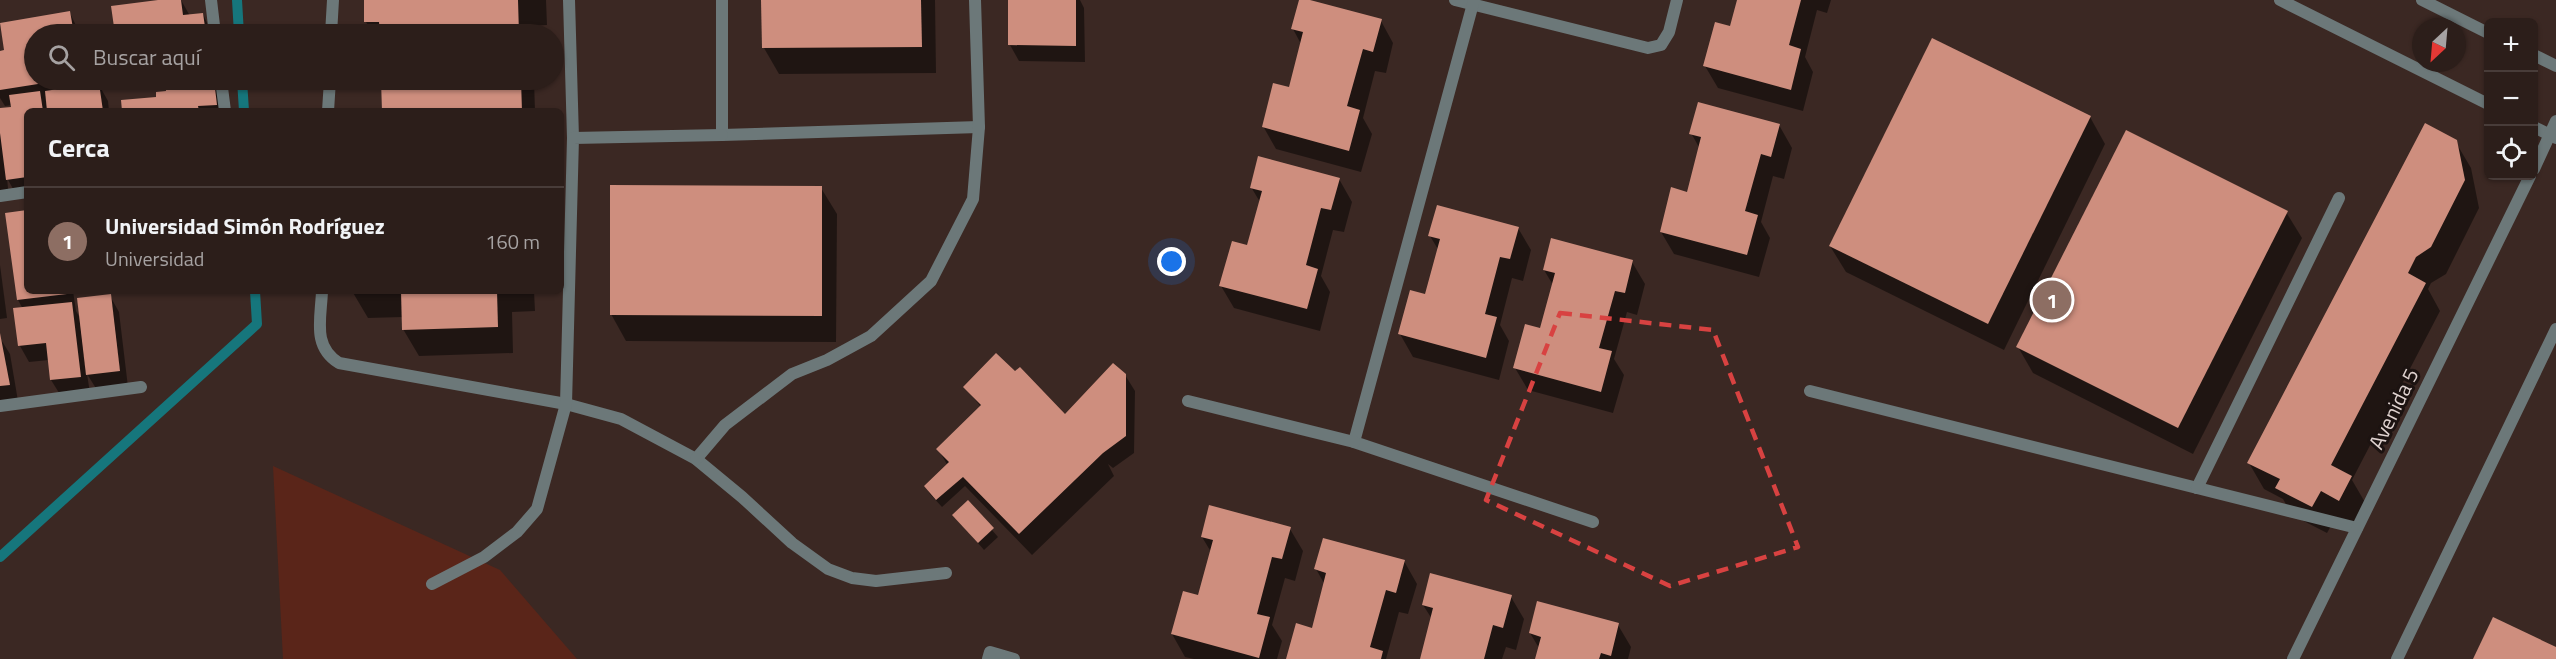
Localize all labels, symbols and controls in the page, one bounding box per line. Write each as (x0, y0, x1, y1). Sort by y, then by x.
north arrow (2412, 18, 2466, 72)
map controls (2484, 18, 2538, 180)
button: + (2484, 18, 2538, 72)
search box (24, 24, 564, 90)
text: Buscar aquí (93, 40, 201, 74)
icon: search (45, 41, 78, 74)
button: − (2484, 72, 2538, 126)
button: locate (2484, 126, 2538, 180)
text: Cerca (48, 128, 110, 167)
text: Universidad Simón Rodríguez (105, 209, 385, 243)
text: 1 (62, 226, 73, 257)
text: 160 m (485, 226, 540, 257)
text: Universidad (105, 243, 204, 274)
your location (1157, 247, 1186, 276)
pin: 1 (2032, 278, 2072, 322)
street label: Avenida 5 (2360, 363, 2426, 454)

